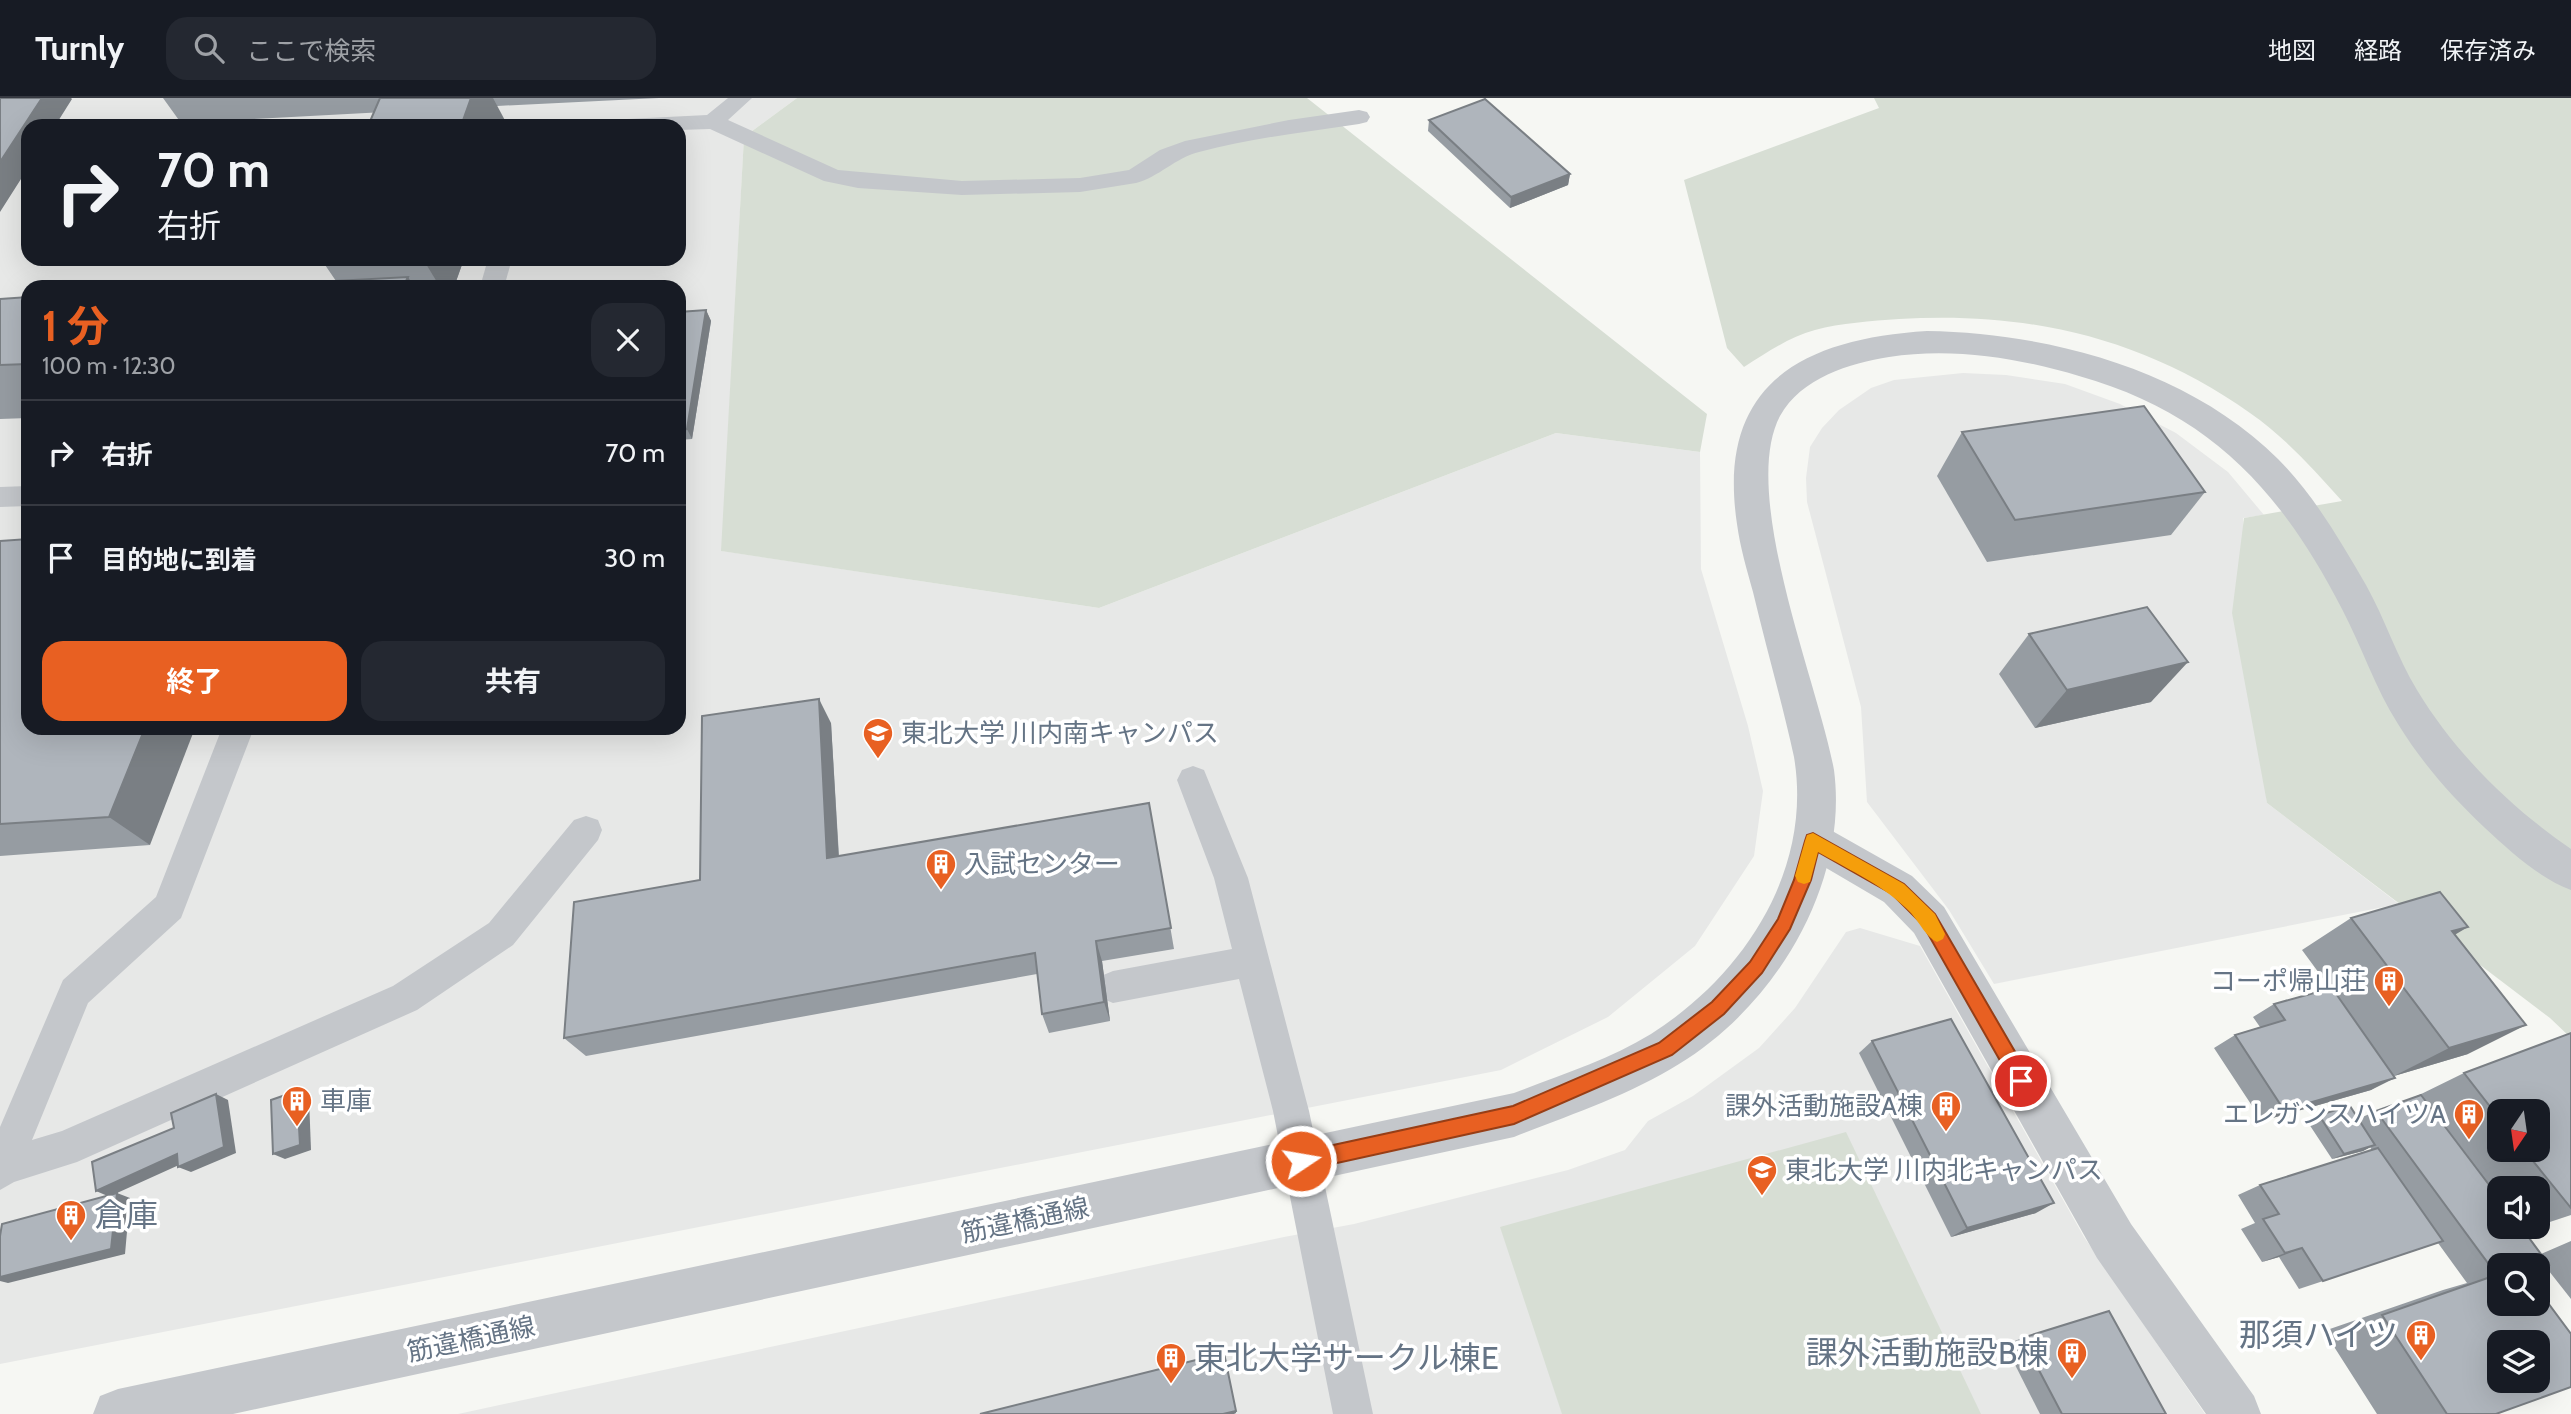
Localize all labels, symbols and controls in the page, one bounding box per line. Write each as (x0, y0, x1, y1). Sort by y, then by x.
search box (166, 17, 656, 80)
text: Turnly (35, 28, 124, 68)
icon: search (190, 29, 228, 67)
text: ここで検索 (246, 35, 376, 67)
text: 地図 (2268, 36, 2316, 65)
text: 経路 (2354, 36, 2402, 65)
text: 保存済み (2440, 36, 2536, 65)
text: 70 m (157, 140, 270, 199)
icon: right (42, 147, 133, 238)
text: 右折 (157, 206, 221, 245)
text: 1 分 (42, 300, 109, 352)
button: close (591, 303, 665, 377)
text: 100 m · 12:30 (42, 352, 176, 380)
icon: right (42, 434, 80, 472)
text: 70 m (605, 437, 665, 469)
text: 右折 (101, 439, 153, 471)
icon: arrive (42, 539, 80, 577)
text: 30 m (604, 542, 665, 574)
text: 目的地に到着 (101, 544, 257, 576)
button: 終了 (42, 641, 347, 721)
button: 共有 (361, 641, 665, 721)
school or university icon: 東北大学 川内南キャンパス (861, 716, 895, 760)
place label: 東北大学 川内南キャンパス (901, 717, 1219, 749)
building icon: 入試センター (924, 847, 958, 891)
place label: 入試センター (964, 848, 1120, 880)
building icon: コーポ帰山荘 (2372, 964, 2406, 1008)
place label: コーポ帰山荘 (2210, 965, 2366, 997)
pin (1991, 1051, 2051, 1111)
icon: arrive (2002, 1062, 2040, 1100)
building icon: 車庫 (280, 1084, 314, 1128)
place label: 車庫 (320, 1085, 372, 1117)
building icon: 課外活動施設A棟 (1929, 1089, 1963, 1133)
place label: 課外活動施設A棟 (1725, 1090, 1923, 1122)
building icon: エレガンスハイツA (2452, 1097, 2486, 1141)
place label: エレガンスハイツA (2223, 1098, 2446, 1130)
north arrow (2487, 1099, 2550, 1162)
map controls (2487, 1099, 2550, 1393)
position arrow (1264, 1124, 1338, 1198)
school or university icon: 東北大学 川内北キャンパス (1745, 1153, 1779, 1197)
place label: 東北大学 川内北キャンパス (1785, 1154, 2103, 1186)
button: sound (2487, 1176, 2550, 1239)
street label: 筋違橋通線 (958, 1191, 1092, 1249)
place label: 倉庫 (94, 1195, 158, 1234)
building icon: 倉庫 (54, 1198, 88, 1242)
button: search (2487, 1253, 2550, 1316)
street label: 筋違橋通線 (404, 1310, 538, 1368)
place label: 那須ハイツ (2239, 1315, 2398, 1354)
building icon: 那須ハイツ (2404, 1318, 2438, 1362)
button: layers (2487, 1330, 2550, 1393)
place label: 課外活動施設B棟 (1806, 1333, 2049, 1372)
building icon: 課外活動施設B棟 (2055, 1336, 2089, 1380)
place label: 東北大学サークル棟E (1194, 1338, 1499, 1377)
building icon: 東北大学サークル棟E (1154, 1341, 1188, 1385)

